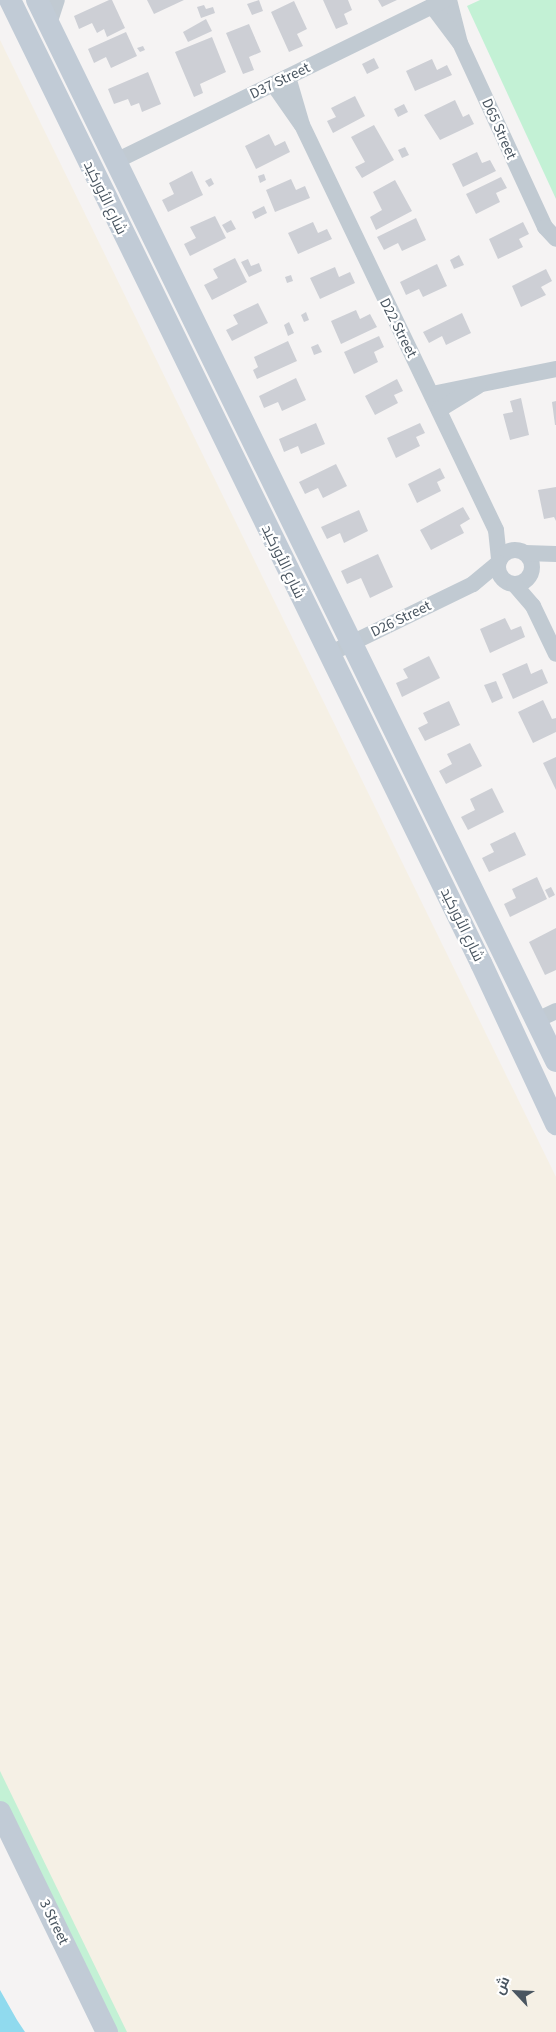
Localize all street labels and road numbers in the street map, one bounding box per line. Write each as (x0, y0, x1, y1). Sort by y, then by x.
street label: D37 Street (247, 59, 313, 103)
street label: D65 Street (478, 96, 520, 162)
street label: شارع الأوركيد (79, 158, 131, 238)
street label: D22 Street (375, 295, 421, 361)
street label: شارع الأوركيد (257, 522, 309, 602)
street label: D26 Street (368, 597, 434, 641)
street label: شارع الأوركيد (436, 885, 488, 965)
street label: 3 Street (35, 1896, 73, 1948)

